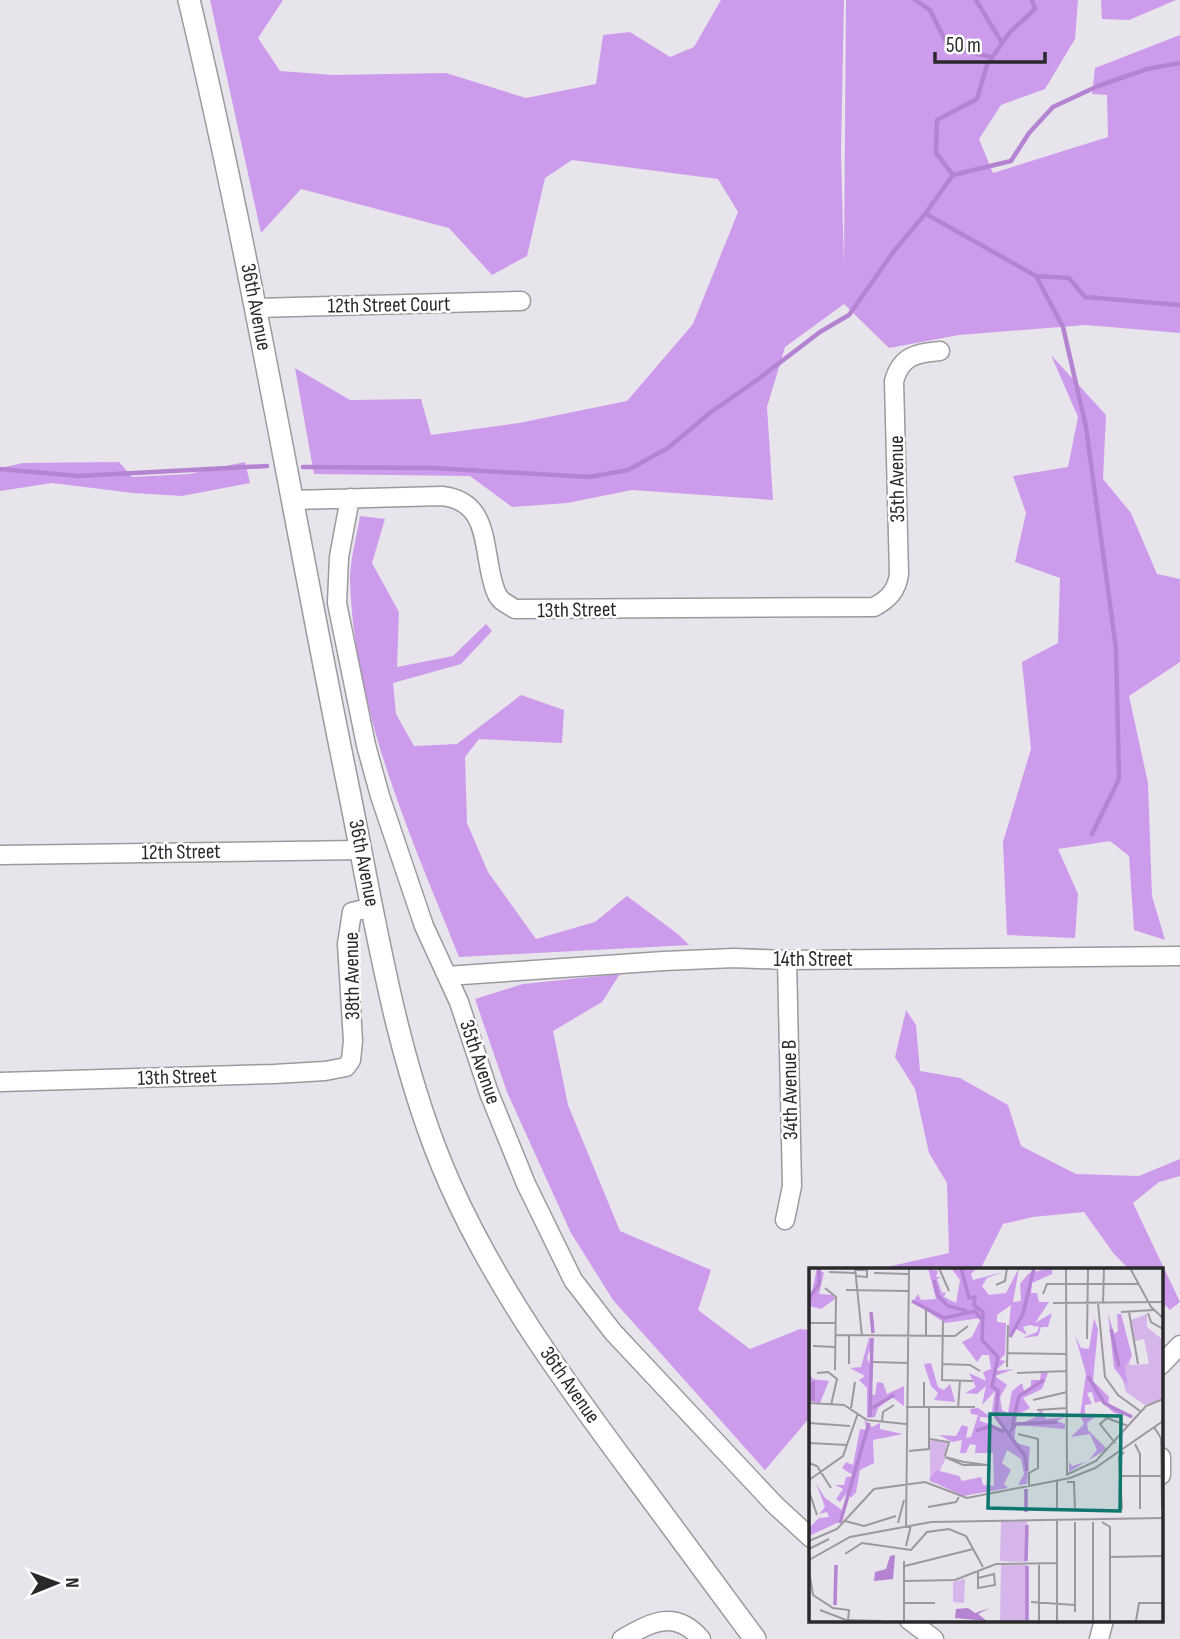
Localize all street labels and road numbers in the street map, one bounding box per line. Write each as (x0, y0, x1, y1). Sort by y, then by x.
street label: 36th Avenue (235, 261, 277, 353)
street label: 12th Street Court (327, 291, 451, 319)
street label: 35th Avenue (884, 435, 910, 523)
street label: 13th Street (537, 597, 617, 623)
street label: 36th Avenue (343, 817, 385, 909)
street label: 12th Street (141, 839, 221, 865)
street label: 38th Avenue (339, 932, 365, 1020)
street label: 14th Street (773, 947, 853, 972)
street label: 35th Avenue (454, 1017, 506, 1107)
street label: 34th Avenue B (777, 1040, 803, 1140)
street label: 13th Street (137, 1063, 217, 1091)
street label: 36th Avenue (535, 1342, 605, 1428)

